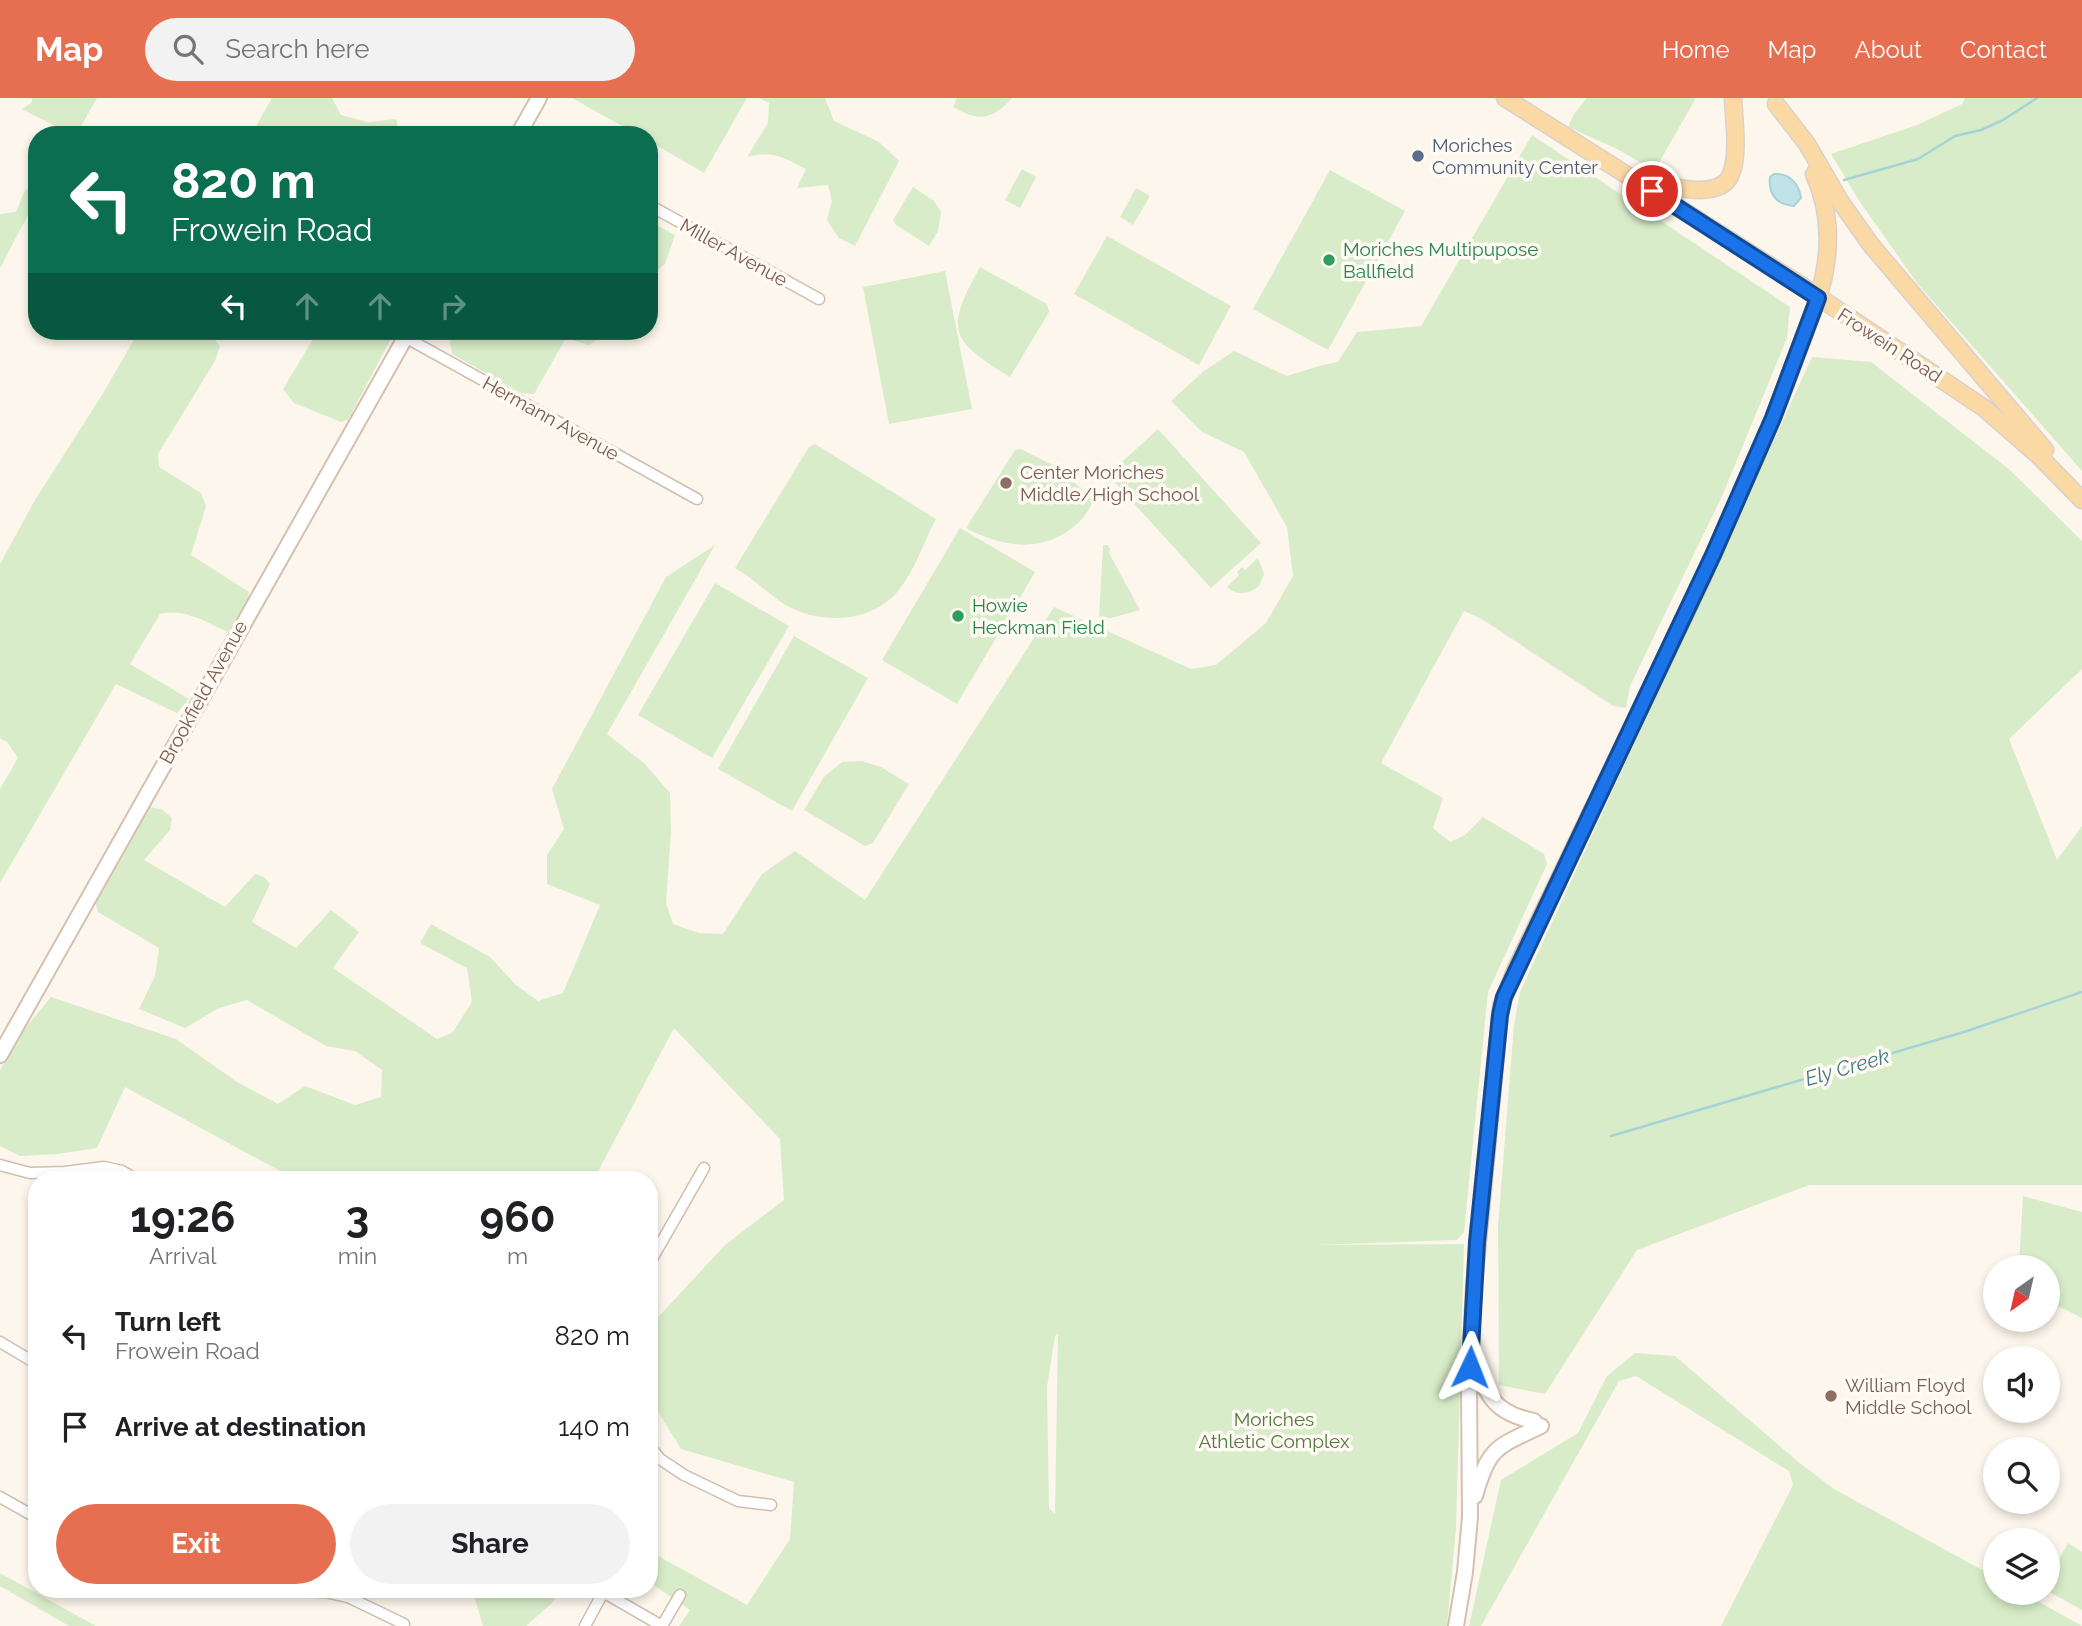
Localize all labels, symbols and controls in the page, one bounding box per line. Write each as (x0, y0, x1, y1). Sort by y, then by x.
search box (145, 18, 635, 81)
text: Map (35, 30, 103, 69)
icon: search (169, 30, 207, 68)
text: Search here (225, 34, 370, 64)
text: Home (1662, 35, 1730, 64)
text: Map (1768, 35, 1816, 64)
text: About (1854, 35, 1922, 64)
text: Contact (1960, 35, 2047, 64)
place label: Moriches Community Center (1432, 134, 1598, 178)
marker: Moriches Community Center (1410, 148, 1426, 164)
text: 820 m (171, 152, 316, 209)
icon: left (56, 154, 147, 245)
pin (1622, 161, 1682, 221)
icon: arrive (1633, 172, 1671, 210)
text: Frowein Road (171, 211, 373, 248)
street label: Miller Avenue (676, 213, 792, 291)
place label: Moriches Multipupose Ballfield (1343, 238, 1538, 282)
marker: Moriches Multipupose Ballfield (1321, 252, 1337, 268)
icon: left (215, 287, 253, 325)
icon: ahead (288, 287, 326, 325)
icon: ahead (361, 287, 399, 325)
icon: right (434, 287, 472, 325)
street label: Frowein Road (1834, 303, 1946, 387)
street label: Hermann Avenue (479, 371, 623, 465)
place label: Center Moriches Middle/High School (1020, 461, 1200, 505)
marker: Center Moriches Middle/High School (998, 475, 1014, 491)
place label: Howie Heckman Field (972, 594, 1105, 638)
marker: Howie Heckman Field (950, 608, 966, 624)
street label: Brookfield Avenue (155, 617, 251, 767)
water label: Ely Creek (1802, 1043, 1892, 1091)
text: 19:26 (130, 1193, 235, 1242)
text: 3 (346, 1193, 369, 1242)
text: 960 (480, 1193, 556, 1242)
text: Arrival (149, 1242, 217, 1269)
text: min (338, 1242, 377, 1269)
text: m (507, 1242, 528, 1269)
north arrow (1983, 1255, 2060, 1332)
map controls (1983, 1255, 2060, 1605)
text: Turn left (115, 1307, 221, 1337)
icon: left (56, 1317, 94, 1355)
text: 820 m (555, 1321, 630, 1351)
position arrow (1433, 1330, 1507, 1404)
text: Frowein Road (115, 1337, 260, 1364)
button: sound (1983, 1346, 2060, 1423)
place label: William Floyd Middle School (1845, 1374, 1972, 1418)
marker: William Floyd Middle School (1823, 1388, 1839, 1404)
icon: arrive (56, 1408, 94, 1446)
park label: Moriches Athletic Complex (1199, 1408, 1350, 1452)
text: Arrive at destination (115, 1412, 366, 1442)
text: 140 m (558, 1412, 630, 1442)
button: search (1983, 1437, 2060, 1514)
button: Exit (56, 1504, 336, 1584)
button: Share (350, 1504, 630, 1584)
button: layers (1983, 1528, 2060, 1605)

